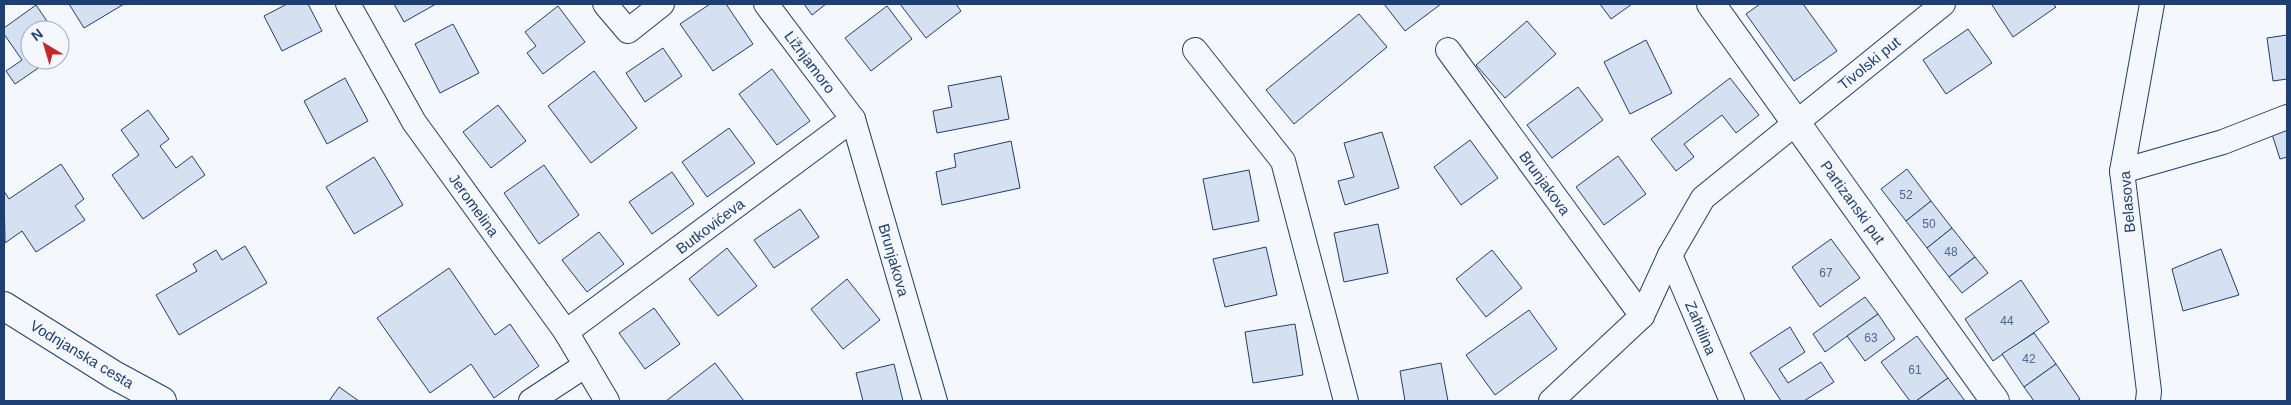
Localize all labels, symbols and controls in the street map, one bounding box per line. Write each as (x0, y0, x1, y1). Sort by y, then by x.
north arrow (20, 20, 70, 70)
text: N (28, 25, 46, 44)
street label: Ližnjamoro (781, 28, 839, 96)
street label: Tivolski put (1835, 32, 1904, 93)
street label: Brunjakova (1516, 148, 1574, 219)
street label: Partizanski put (1817, 157, 1889, 247)
street label: Jeromelina (446, 170, 503, 240)
street label: Belasova (2116, 170, 2138, 233)
house number: 52 (1899, 188, 1913, 202)
street label: Butkovićeva (673, 194, 748, 257)
house number: 50 (1922, 217, 1936, 231)
street label: Brunjakova (875, 222, 913, 299)
house number: 48 (1944, 245, 1958, 259)
house number: 67 (1819, 266, 1833, 280)
street label: Zahtilina (1682, 299, 1720, 358)
house number: 44 (2000, 314, 2014, 328)
street label: Vodnjanska cesta (27, 316, 137, 392)
house number: 63 (1864, 331, 1878, 345)
house number: 42 (2022, 352, 2036, 366)
house number: 61 (1908, 363, 1922, 377)

